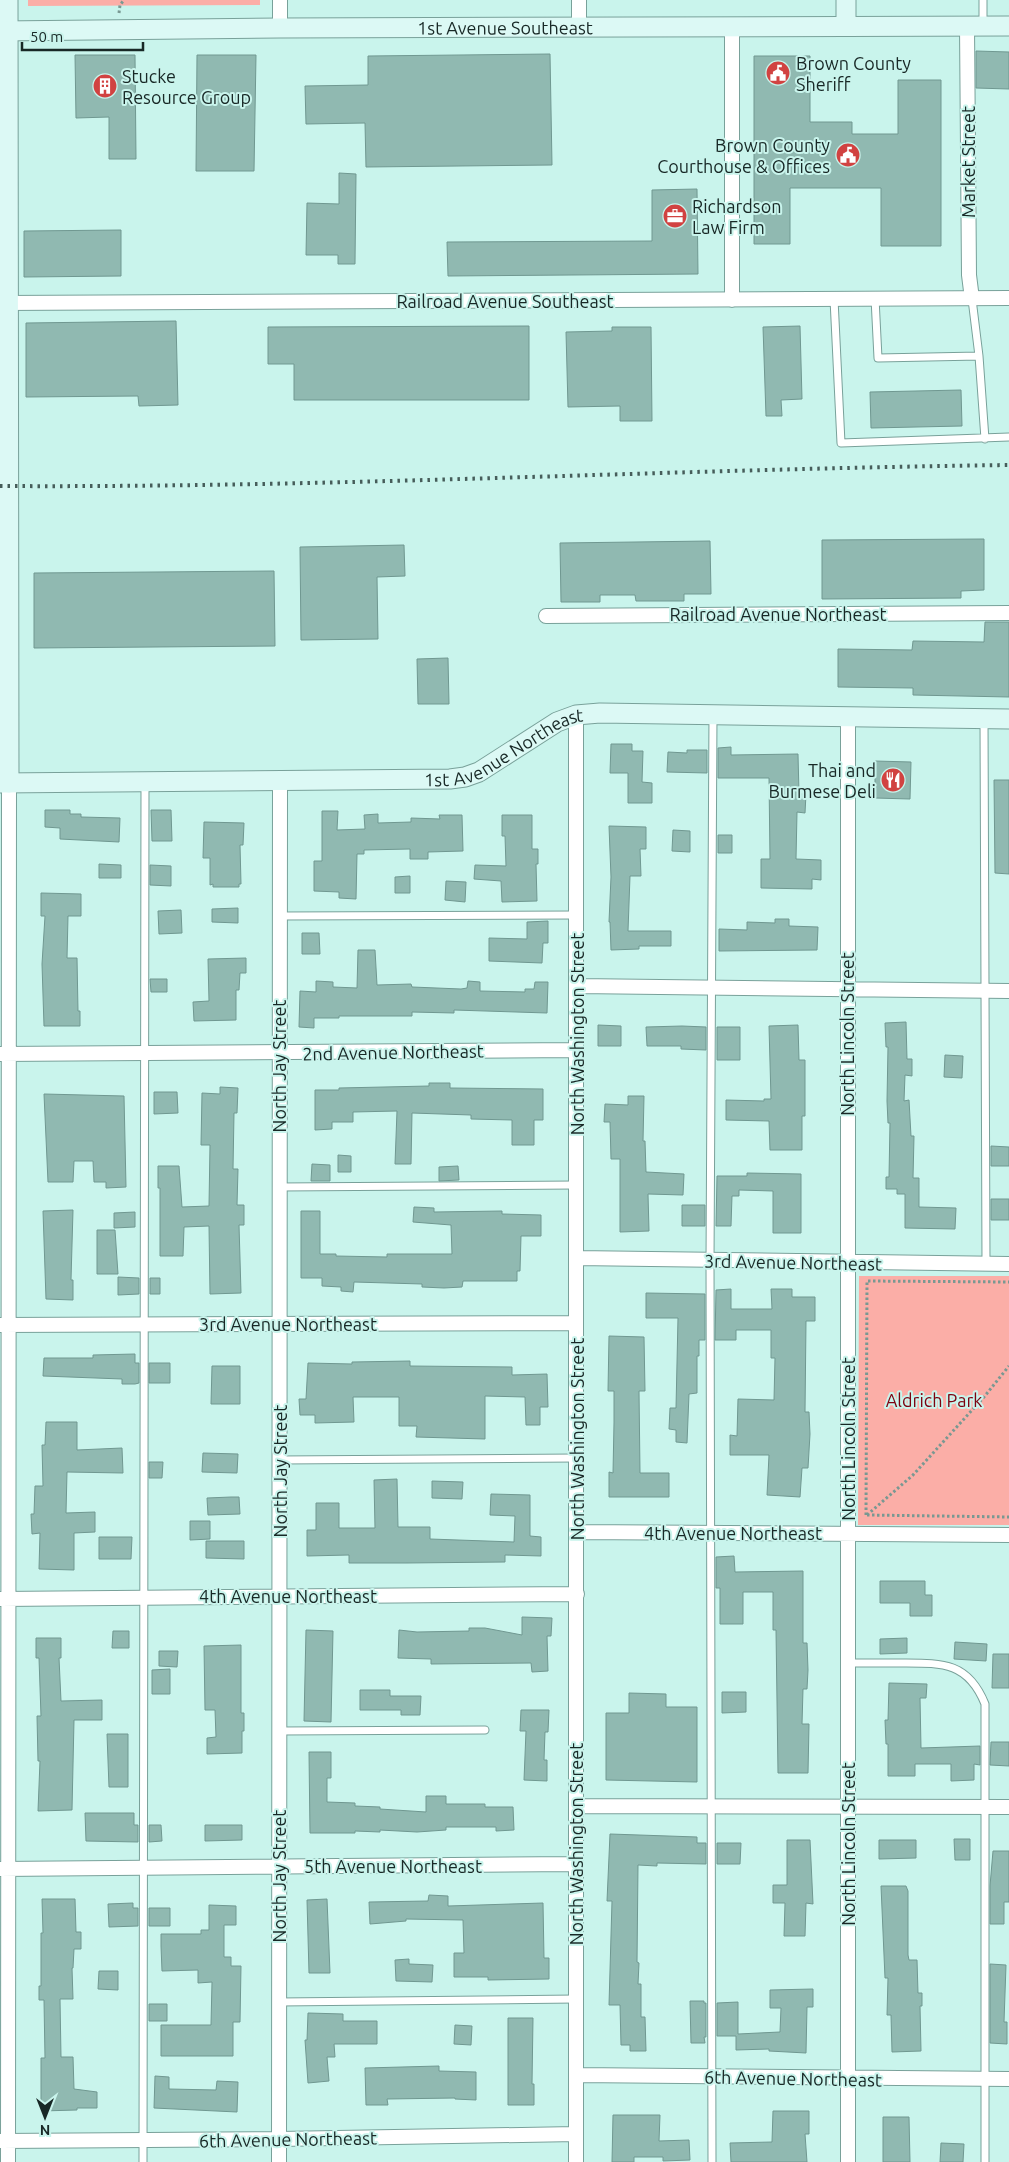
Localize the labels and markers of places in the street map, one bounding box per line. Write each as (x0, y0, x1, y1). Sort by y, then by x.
place label: Brown County Sheriff (796, 53, 911, 94)
public building icon: Brown County Sheriff (765, 60, 791, 86)
place label: Stucke Resource Group (122, 66, 251, 107)
building icon: Stucke Resource Group (92, 73, 118, 99)
place label: Brown County Courthouse & Offices (657, 135, 830, 176)
public building icon: Brown County Courthouse & Offices (835, 142, 861, 168)
place label: Richardson Law Firm (692, 196, 781, 237)
office icon: Richardson Law Firm (662, 203, 688, 229)
place label: Thai and Burmese Deli (768, 760, 876, 801)
restaurant icon: Thai and Burmese Deli (880, 767, 906, 793)

